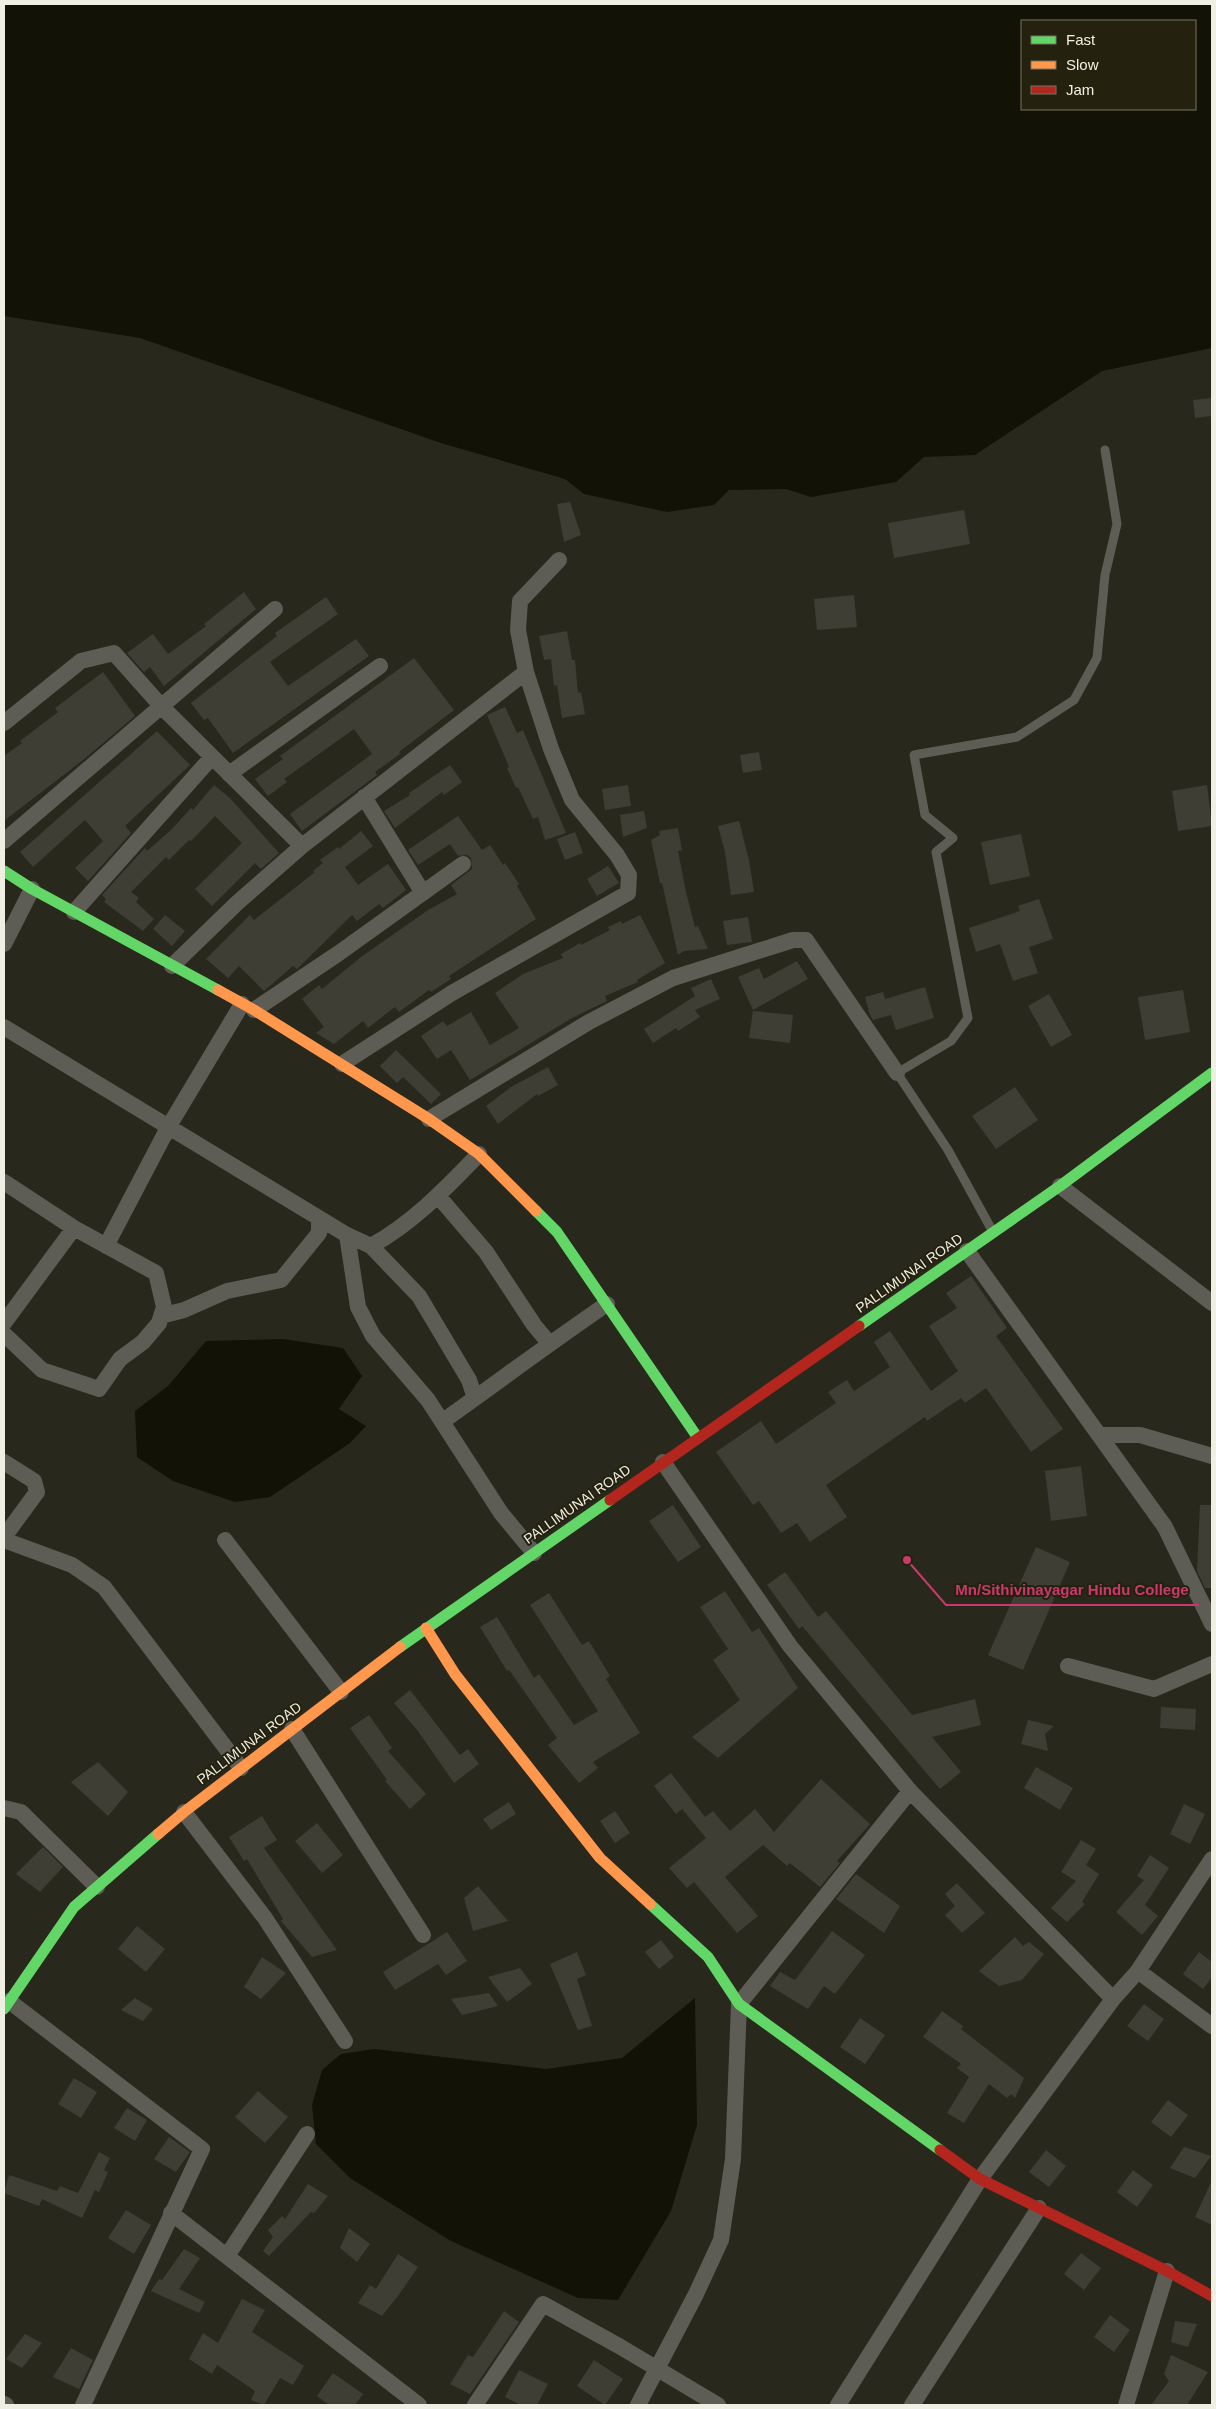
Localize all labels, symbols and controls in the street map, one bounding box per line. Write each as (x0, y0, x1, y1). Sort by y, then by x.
legend (1021, 20, 1196, 110)
text: Fast (1066, 31, 1096, 48)
text: Slow (1066, 56, 1099, 73)
text: Jam (1066, 81, 1094, 98)
street label: PALLIMUNAI ROAD (853, 1230, 965, 1316)
street label: PALLIMUNAI ROAD (521, 1461, 633, 1547)
callout: Mn/Sithivinayagar Hindu College (946, 1575, 1199, 1605)
text: Mn/Sithivinayagar Hindu College (955, 1581, 1189, 1598)
street label: PALLIMUNAI ROAD (194, 1699, 304, 1787)

